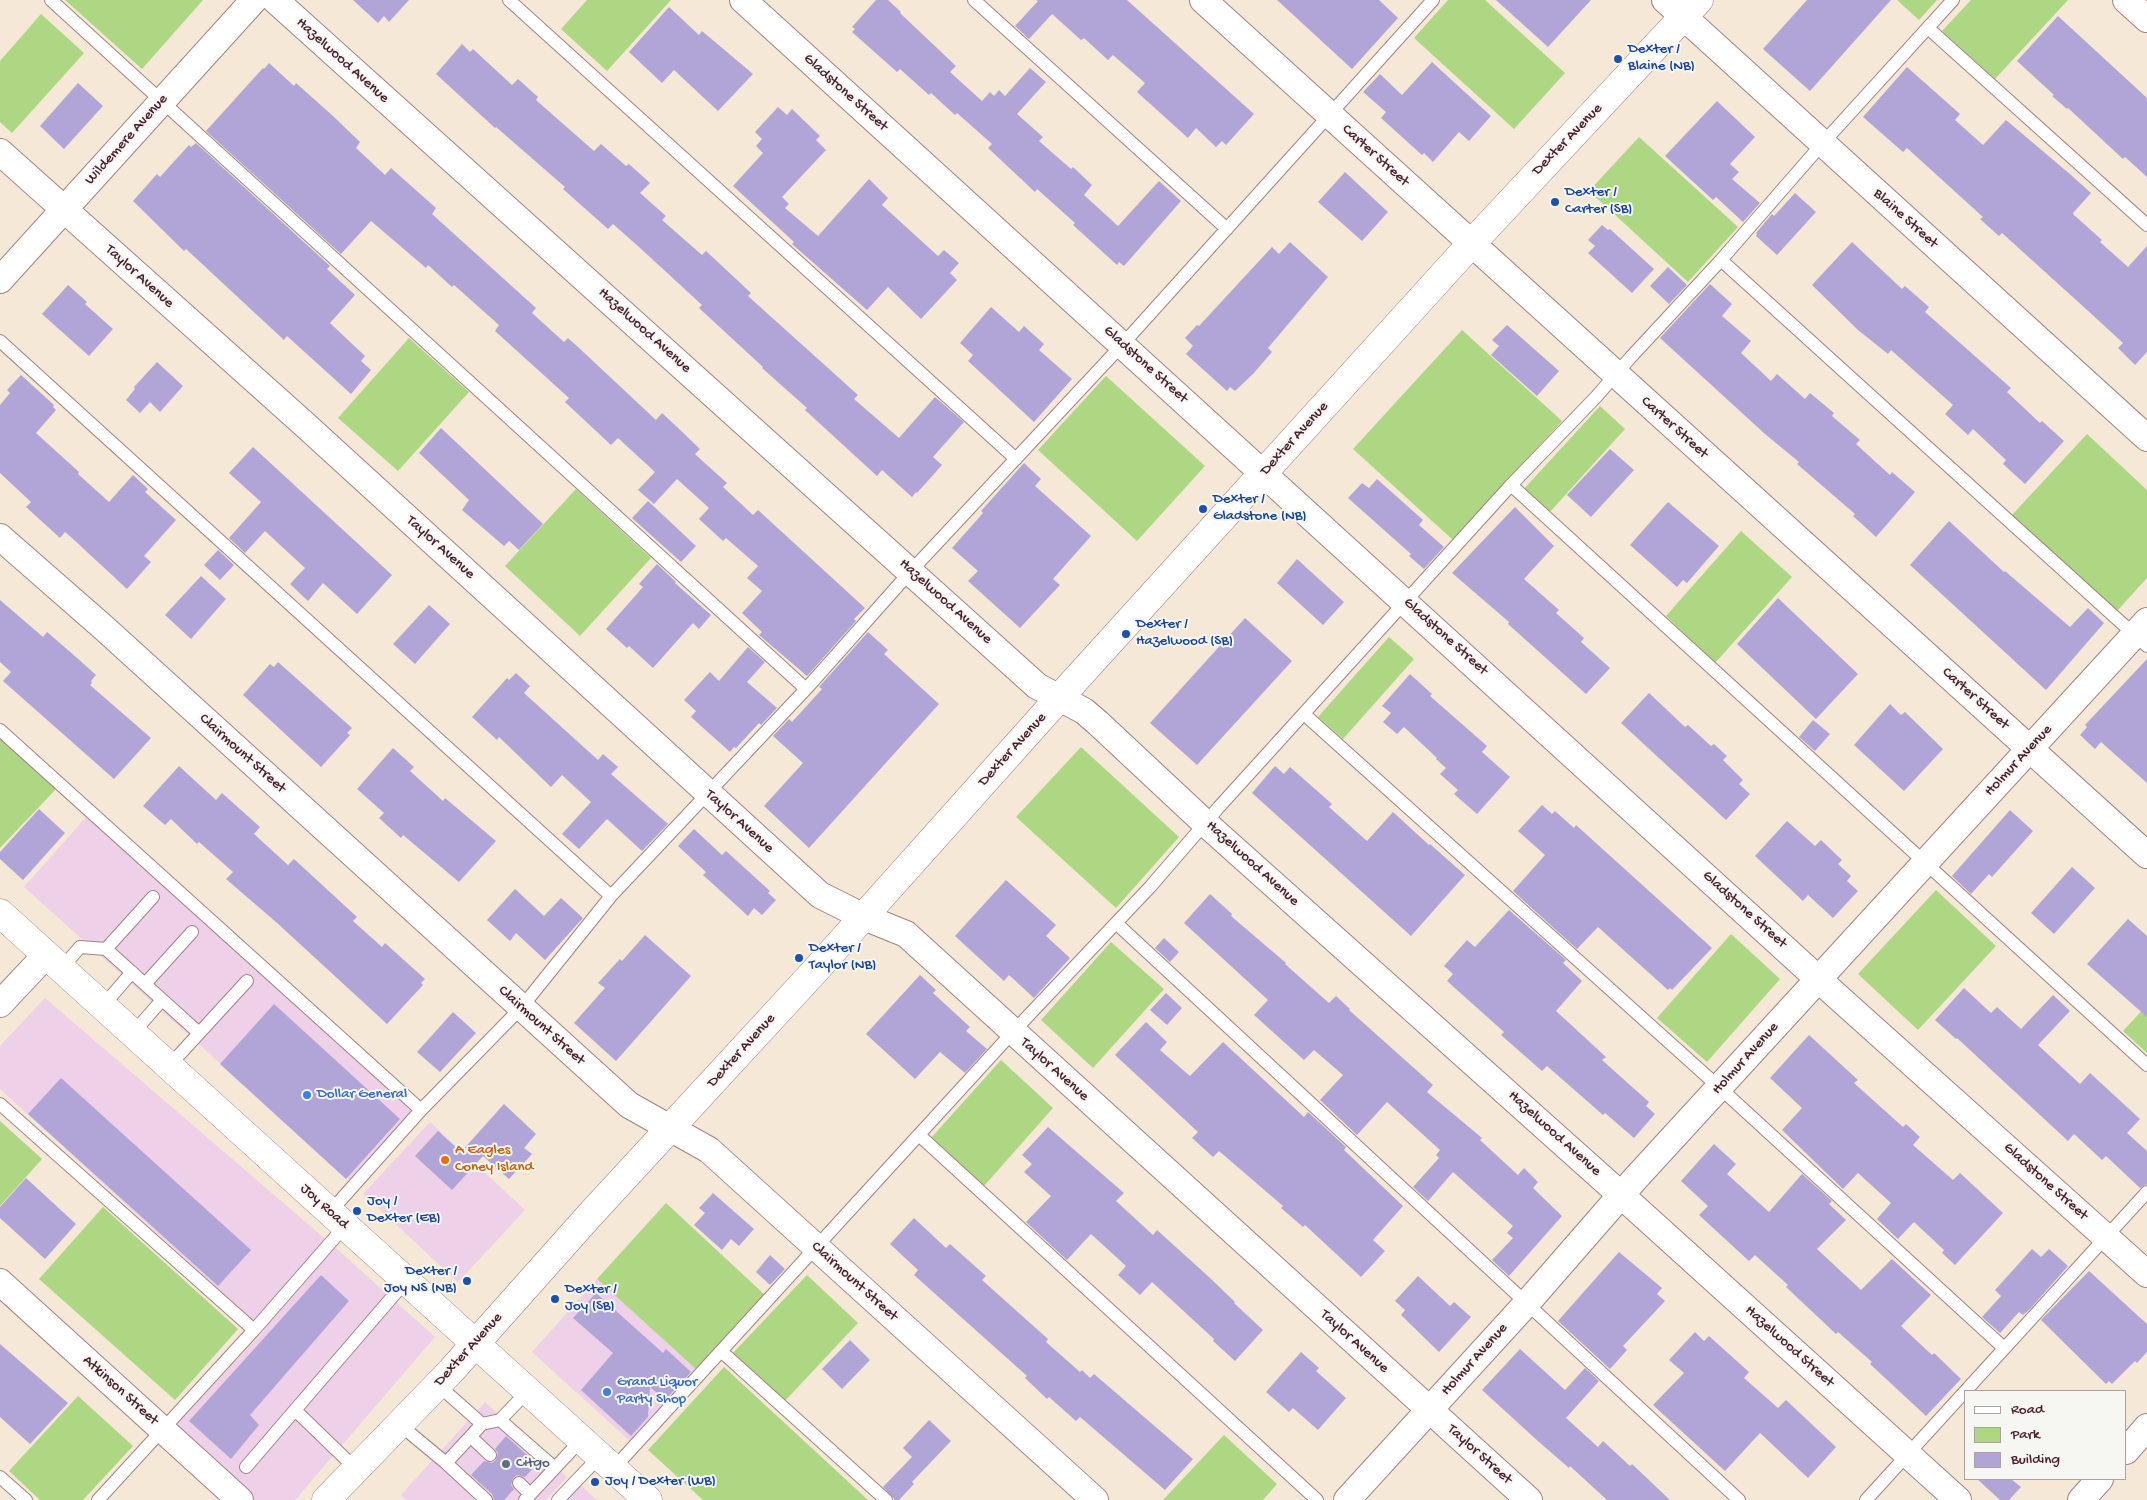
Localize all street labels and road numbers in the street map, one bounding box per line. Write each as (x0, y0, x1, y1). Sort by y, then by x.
street label: Hazelwood Avenue (292, 14, 392, 108)
street label: Gladstone Street (799, 50, 891, 136)
street label: Wildemere Avenue (82, 91, 172, 189)
street label: Dexter Avenue (1529, 100, 1607, 180)
street label: Carter Street (1338, 121, 1412, 191)
street label: Blaine Street (1869, 185, 1941, 253)
street label: Taylor Avenue (101, 241, 177, 313)
street label: Hazelwood Avenue (594, 284, 694, 378)
street label: Gladstone Street (1099, 322, 1191, 408)
street label: Carter Street (1637, 393, 1711, 463)
street label: Dexter Avenue (1257, 398, 1333, 480)
street label: Taylor Avenue (402, 512, 478, 584)
street label: Hazelwood Avenue (895, 555, 995, 649)
street label: Gladstone Street (1399, 594, 1491, 680)
street label: Carter Street (1938, 664, 2012, 734)
street label: Dexter Avenue (975, 709, 1051, 791)
street label: Clairmount Street (195, 710, 289, 798)
street label: Holmur Avenue (1981, 721, 2057, 801)
street label: Taylor Avenue (701, 786, 777, 858)
street label: Hazelwood Avenue (1202, 817, 1302, 911)
street label: Gladstone Street (1698, 867, 1790, 953)
street label: Clairmount Street (494, 982, 588, 1070)
street label: Dexter Avenue (704, 1010, 780, 1092)
street label: Holmur Avenue (1709, 1019, 1783, 1099)
street label: Taylor Avenue (1016, 1034, 1092, 1106)
street label: Hazelwood Avenue (1504, 1087, 1604, 1181)
street label: Gladstone Street (1999, 1139, 2091, 1225)
street label: Joy Road (296, 1180, 352, 1234)
street label: Clairmount Street (807, 1238, 901, 1326)
street label: Hazelwood Street (1741, 1302, 1837, 1392)
street label: Taylor Avenue (1316, 1306, 1392, 1378)
street label: Dexter Avenue (431, 1309, 507, 1391)
street label: Holmur Avenue (1438, 1320, 1512, 1400)
street label: Atkinson Street (78, 1352, 162, 1430)
street label: Taylor Street (1443, 1421, 1515, 1489)

